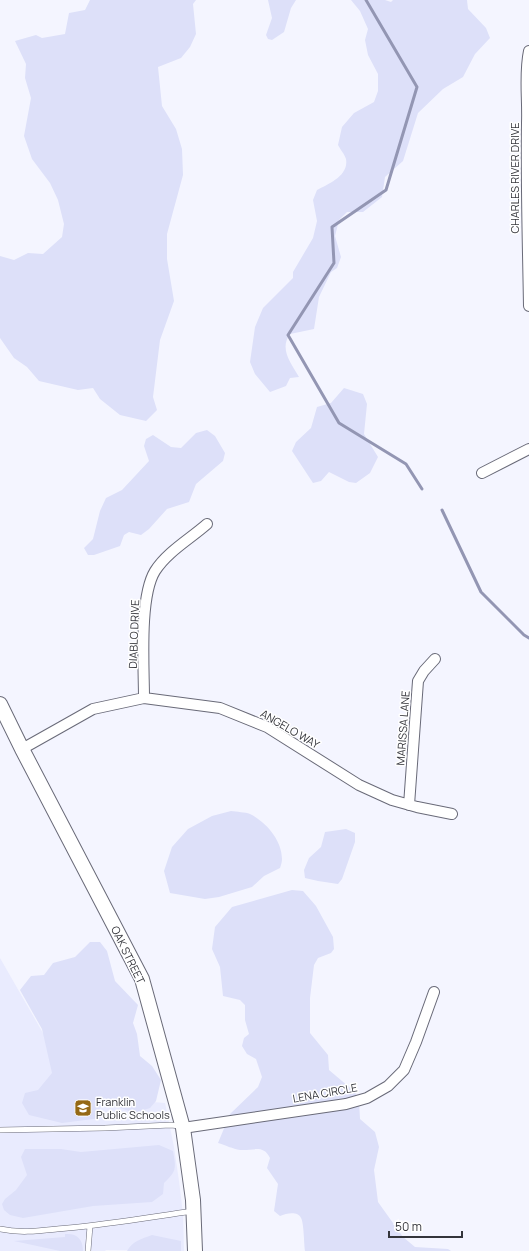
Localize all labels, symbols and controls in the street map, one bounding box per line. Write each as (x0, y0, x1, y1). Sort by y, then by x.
street label: CHARLES RIVER DRIVE (507, 122, 522, 234)
street label: DIABLO DRIVE (125, 599, 142, 669)
street label: MARISSA LANE (392, 690, 413, 766)
street label: ANGELO WAY (258, 706, 323, 752)
street label: OAK STREET (108, 923, 149, 987)
street label: LENA CIRCLE (291, 1079, 359, 1106)
place label: Franklin Public Schools (96, 1094, 170, 1122)
school or university icon: Franklin Public Schools (73, 1098, 93, 1118)
scale bar (389, 1213, 462, 1239)
text: 50 m (395, 1218, 422, 1235)

